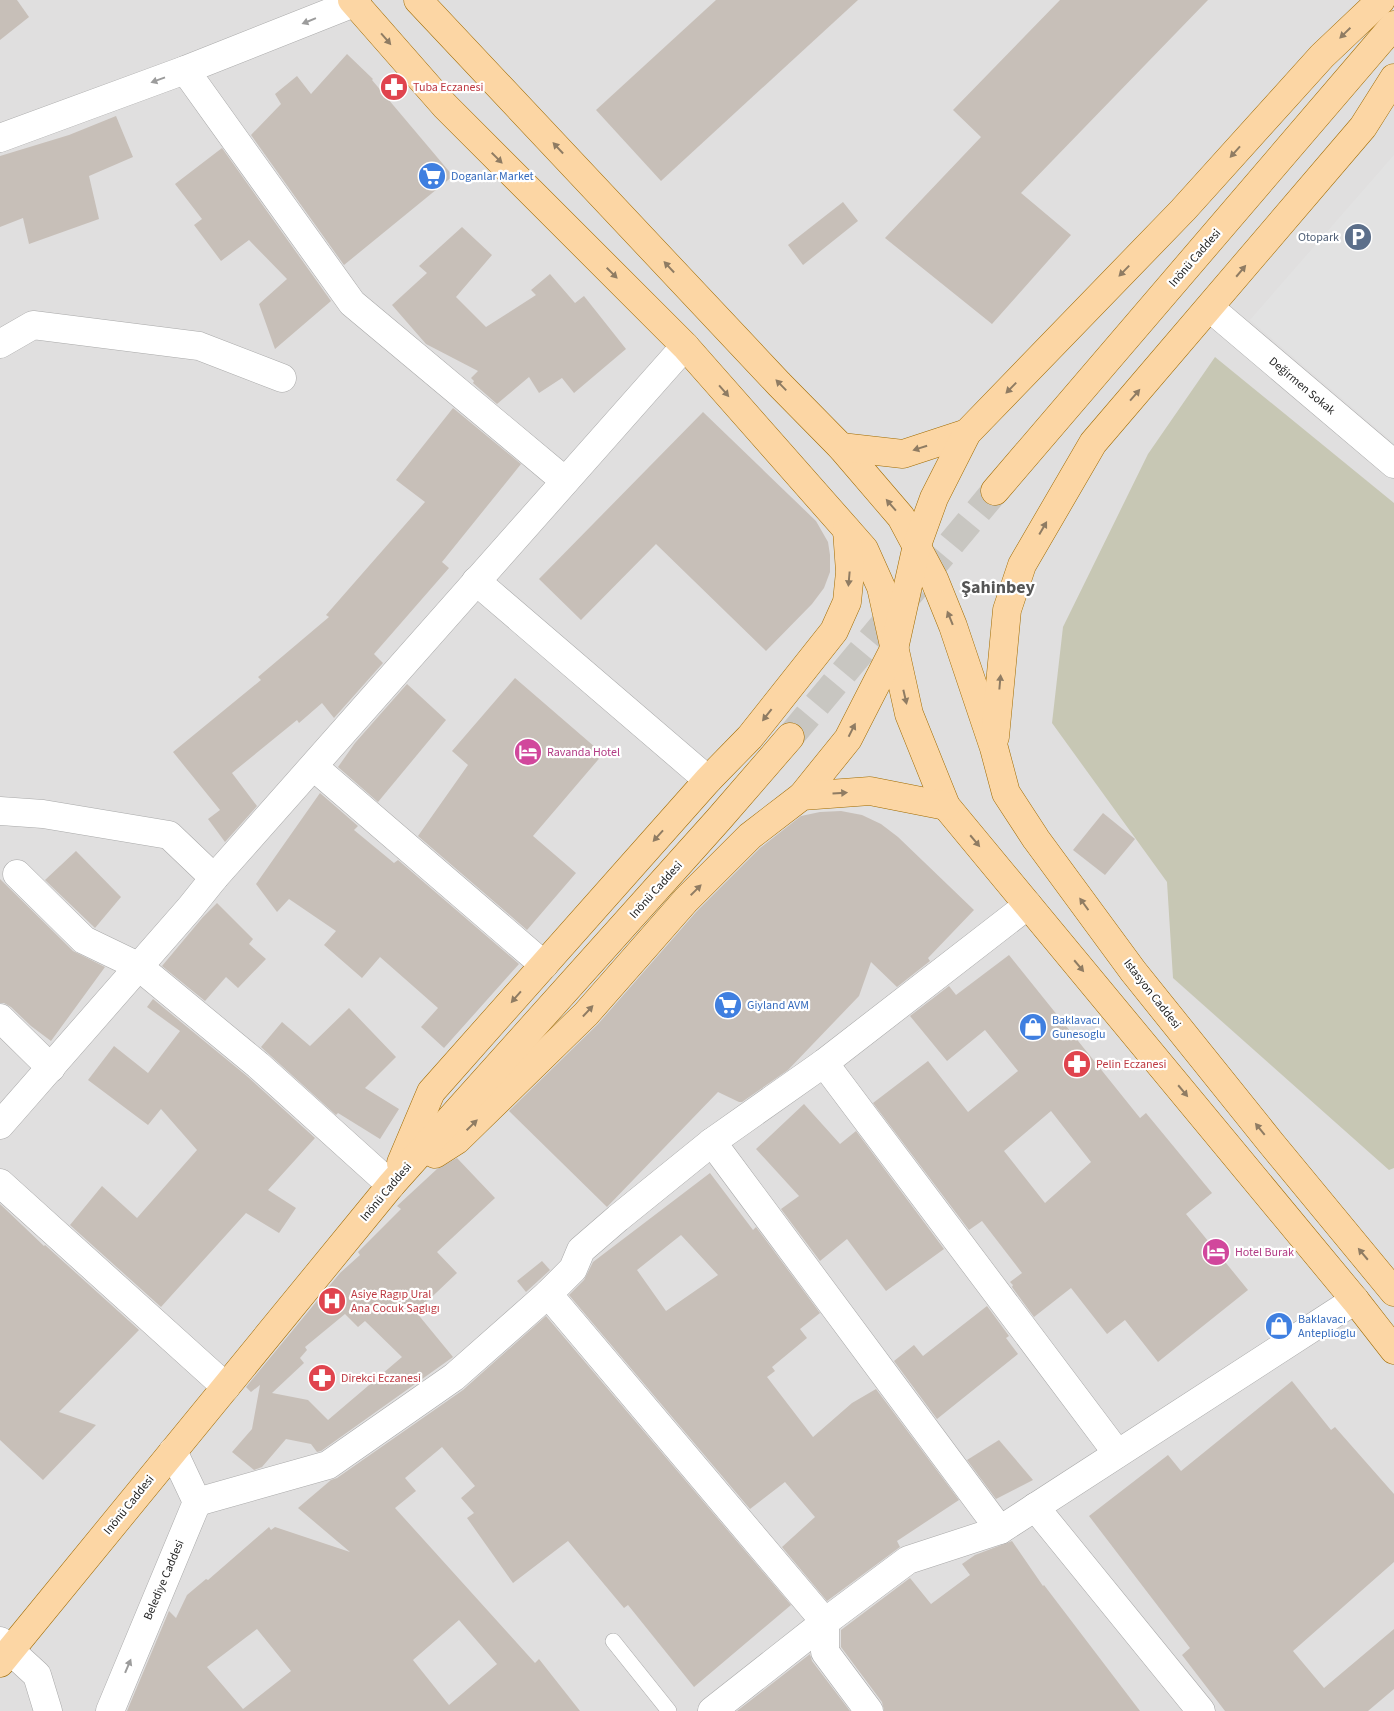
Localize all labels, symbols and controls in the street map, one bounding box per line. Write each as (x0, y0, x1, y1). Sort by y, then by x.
one-way arrow (301, 17, 316, 25)
one-way arrow (1339, 27, 1351, 39)
one-way arrow (381, 33, 392, 46)
pharmacy icon: Tuba Eczanesi (379, 72, 409, 102)
one-way arrow (150, 77, 165, 84)
place label: Tuba Eczanesi (413, 79, 483, 96)
one-way arrow (552, 143, 564, 155)
one-way arrow (1229, 146, 1241, 158)
one-way arrow (491, 152, 503, 164)
supermarket icon: Doganlar Market (417, 161, 447, 191)
place label: Doganlar Market (451, 168, 534, 185)
parking icon: Otopark (1343, 222, 1373, 252)
street label: Inönü Caddesi (1165, 225, 1225, 291)
place label: Otopark (1298, 229, 1339, 246)
one-way arrow (663, 261, 675, 273)
one-way arrow (1118, 265, 1130, 277)
one-way arrow (1235, 266, 1247, 278)
one-way arrow (606, 267, 618, 279)
street label: Değirmen Sokak (1265, 353, 1339, 419)
one-way arrow (775, 380, 787, 392)
one-way arrow (1005, 381, 1017, 393)
one-way arrow (719, 384, 730, 397)
one-way arrow (1129, 389, 1141, 401)
one-way arrow (913, 445, 928, 453)
one-way arrow (885, 498, 896, 511)
one-way arrow (1039, 521, 1048, 535)
one-way arrow (844, 571, 852, 587)
district label: Şahinbey (961, 575, 1036, 600)
one-way arrow (946, 610, 953, 625)
one-way arrow (997, 674, 1005, 690)
one-way arrow (901, 689, 909, 704)
one-way arrow (762, 708, 773, 721)
one-way arrow (848, 723, 856, 737)
hotel icon: Ravanda Hotel (513, 737, 543, 767)
place label: Ravanda Hotel (547, 744, 620, 761)
one-way arrow (833, 789, 849, 797)
one-way arrow (653, 829, 664, 842)
one-way arrow (969, 835, 980, 848)
street label: Inönü Caddesi (626, 858, 686, 922)
one-way arrow (690, 884, 702, 896)
one-way arrow (1079, 898, 1090, 911)
street label: Istasyon Caddesi (1119, 956, 1185, 1032)
one-way arrow (1073, 960, 1084, 972)
one-way arrow (510, 990, 522, 1002)
supermarket icon: Giyland AVM (713, 990, 743, 1020)
place label: Giyland AVM (747, 997, 809, 1014)
one-way arrow (582, 1005, 594, 1017)
shop icon: Baklavacı Gunesoglu (1018, 1012, 1048, 1042)
place label: Baklavacı Gunesoglu (1052, 1012, 1106, 1043)
pharmacy icon: Pelin Eczanesi (1062, 1049, 1092, 1079)
place label: Pelin Eczanesi (1096, 1056, 1167, 1073)
one-way arrow (1177, 1084, 1188, 1097)
one-way arrow (466, 1119, 478, 1131)
one-way arrow (1254, 1123, 1265, 1136)
street label: Inönü Caddesi (356, 1159, 416, 1225)
hotel icon: Hotel Burak (1201, 1237, 1231, 1267)
place label: Hotel Burak (1235, 1244, 1294, 1261)
one-way arrow (1357, 1249, 1369, 1261)
hospital icon: Asiye Ragıp Ural Ana Cocuk Saglıgı (317, 1286, 347, 1316)
place label: Asiye Ragıp Ural Ana Cocuk Saglıgı (351, 1286, 440, 1317)
shop icon: Baklavacı Anteplioglu (1264, 1311, 1294, 1341)
place label: Baklavacı Anteplioglu (1298, 1311, 1356, 1342)
pharmacy icon: Direkci Eczanesi (307, 1363, 337, 1393)
place label: Direkci Eczanesi (341, 1370, 421, 1387)
street label: Inönü Caddesi (100, 1472, 158, 1538)
street label: Belediye Caddesi (139, 1537, 189, 1623)
one-way arrow (125, 1659, 133, 1673)

